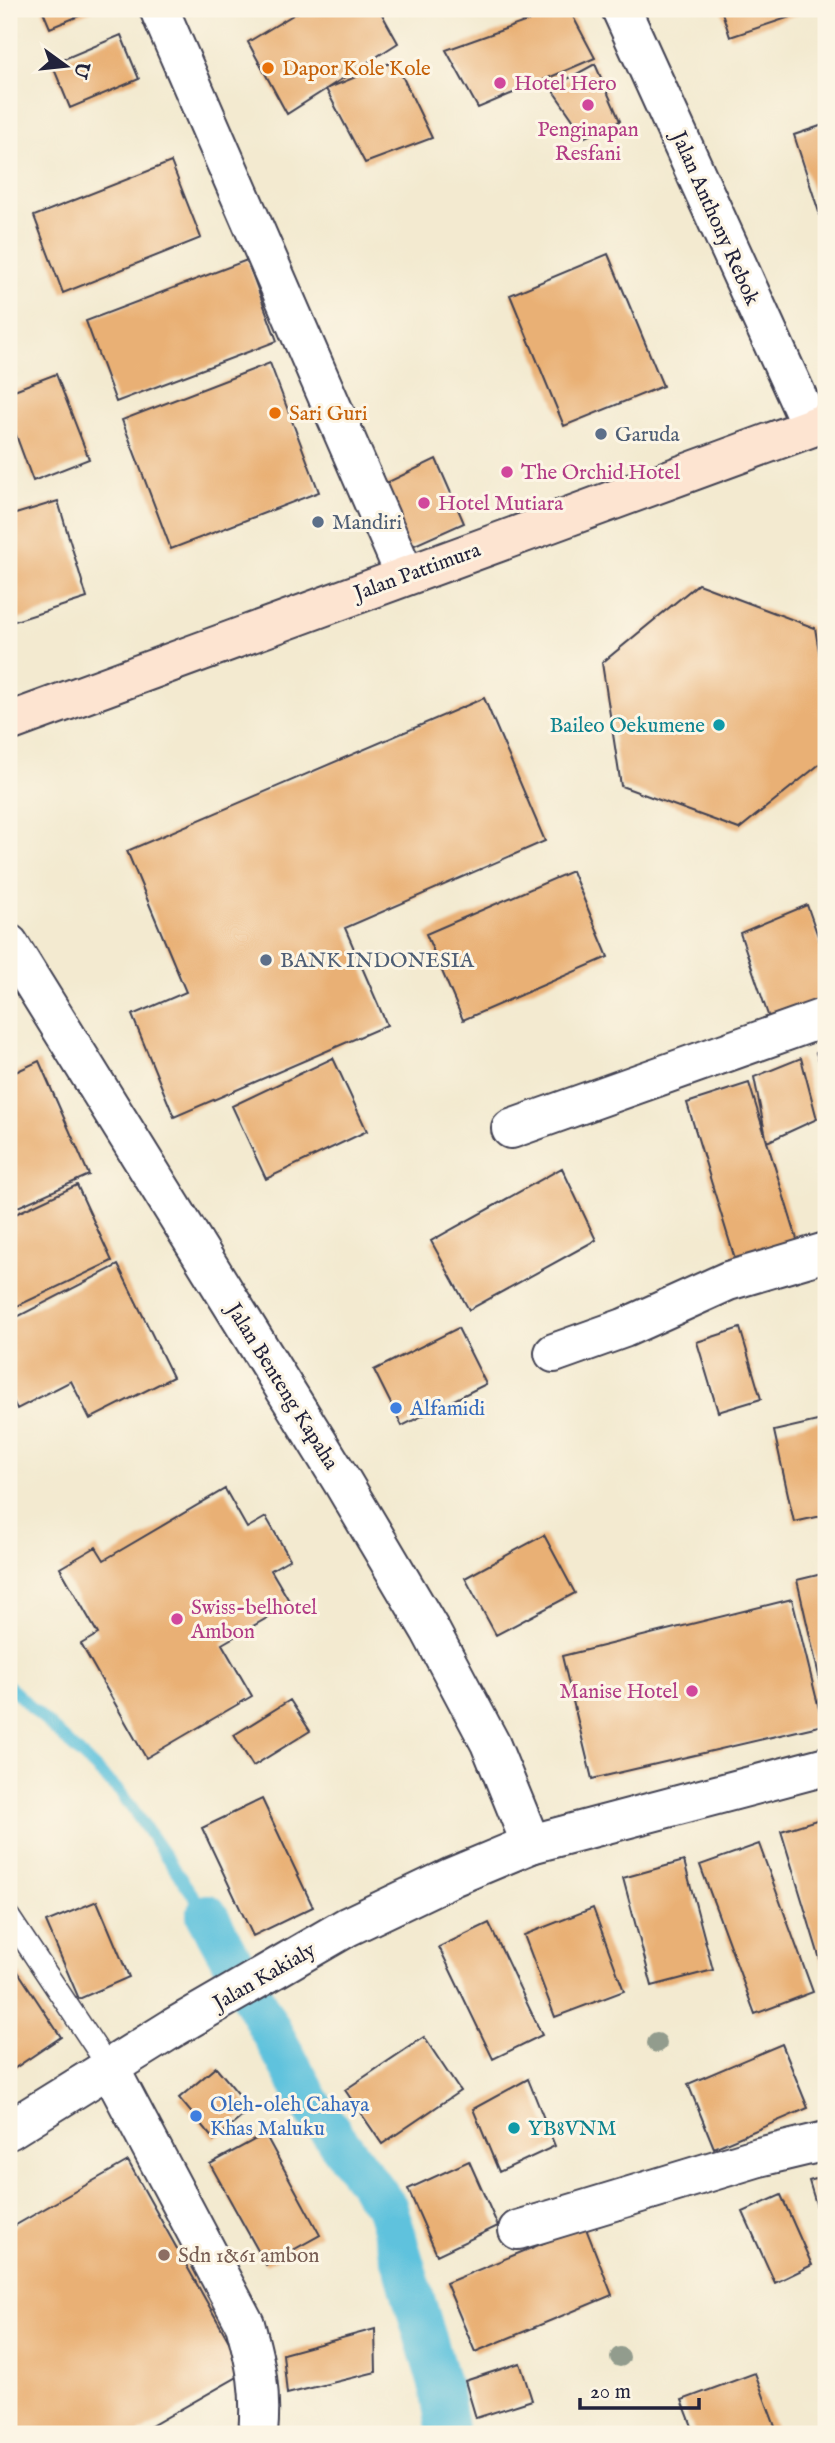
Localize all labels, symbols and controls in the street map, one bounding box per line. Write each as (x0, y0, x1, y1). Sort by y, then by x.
north arrow (32, 32, 102, 102)
place label: Dapor Kole Kole (282, 56, 431, 83)
text: U (67, 58, 94, 82)
marker: Dapor Kole Kole (260, 60, 276, 76)
place label: Hotel Hero (514, 71, 617, 98)
marker: Hotel Hero (492, 75, 508, 91)
marker: Penginapan Resfani (580, 97, 596, 113)
place label: Penginapan Resfani (537, 117, 639, 168)
street label: Jalan Anthony Rebok (663, 126, 765, 311)
place label: Sari Guri (289, 401, 368, 428)
marker: Sari Guri (267, 405, 283, 421)
place label: Garuda (615, 422, 681, 449)
marker: Garuda (593, 426, 609, 442)
place label: The Orchid Hotel (521, 460, 680, 487)
marker: The Orchid Hotel (499, 464, 515, 480)
place label: Hotel Mutiara (438, 491, 564, 518)
marker: Hotel Mutiara (416, 495, 432, 511)
place label: Mandiri (332, 510, 402, 537)
marker: Mandiri (310, 514, 326, 530)
street label: Jalan Pattimura (349, 537, 485, 608)
place label: Baileo Oekumene (549, 713, 705, 740)
marker: Baileo Oekumene (711, 717, 727, 733)
place label: BANK INDONESIA (280, 948, 475, 975)
marker: BANK INDONESIA (258, 952, 274, 968)
street label: Jalan Benteng Kapaha (219, 1297, 344, 1476)
place label: Alfamidi (409, 1396, 485, 1423)
marker: Alfamidi (388, 1400, 404, 1416)
place label: Swiss-belhotel Ambon (190, 1595, 317, 1646)
marker: Swiss-belhotel Ambon (169, 1611, 185, 1627)
place label: Manise Hotel (559, 1679, 678, 1706)
marker: Manise Hotel (684, 1683, 700, 1699)
street label: Jalan Kakialy (207, 1937, 321, 2018)
place label: Oleh-oleh Cahaya Khas Maluku (210, 2092, 370, 2143)
marker: Oleh-oleh Cahaya Khas Maluku (188, 2108, 204, 2124)
place label: YB8VNM (528, 2116, 617, 2143)
marker: YB8VNM (506, 2120, 522, 2136)
place label: Sdn 1&61 ambon (178, 2243, 319, 2270)
marker: Sdn 1&61 ambon (156, 2247, 172, 2263)
scale bar (580, 2366, 698, 2410)
text: 20 m (590, 2379, 631, 2406)

